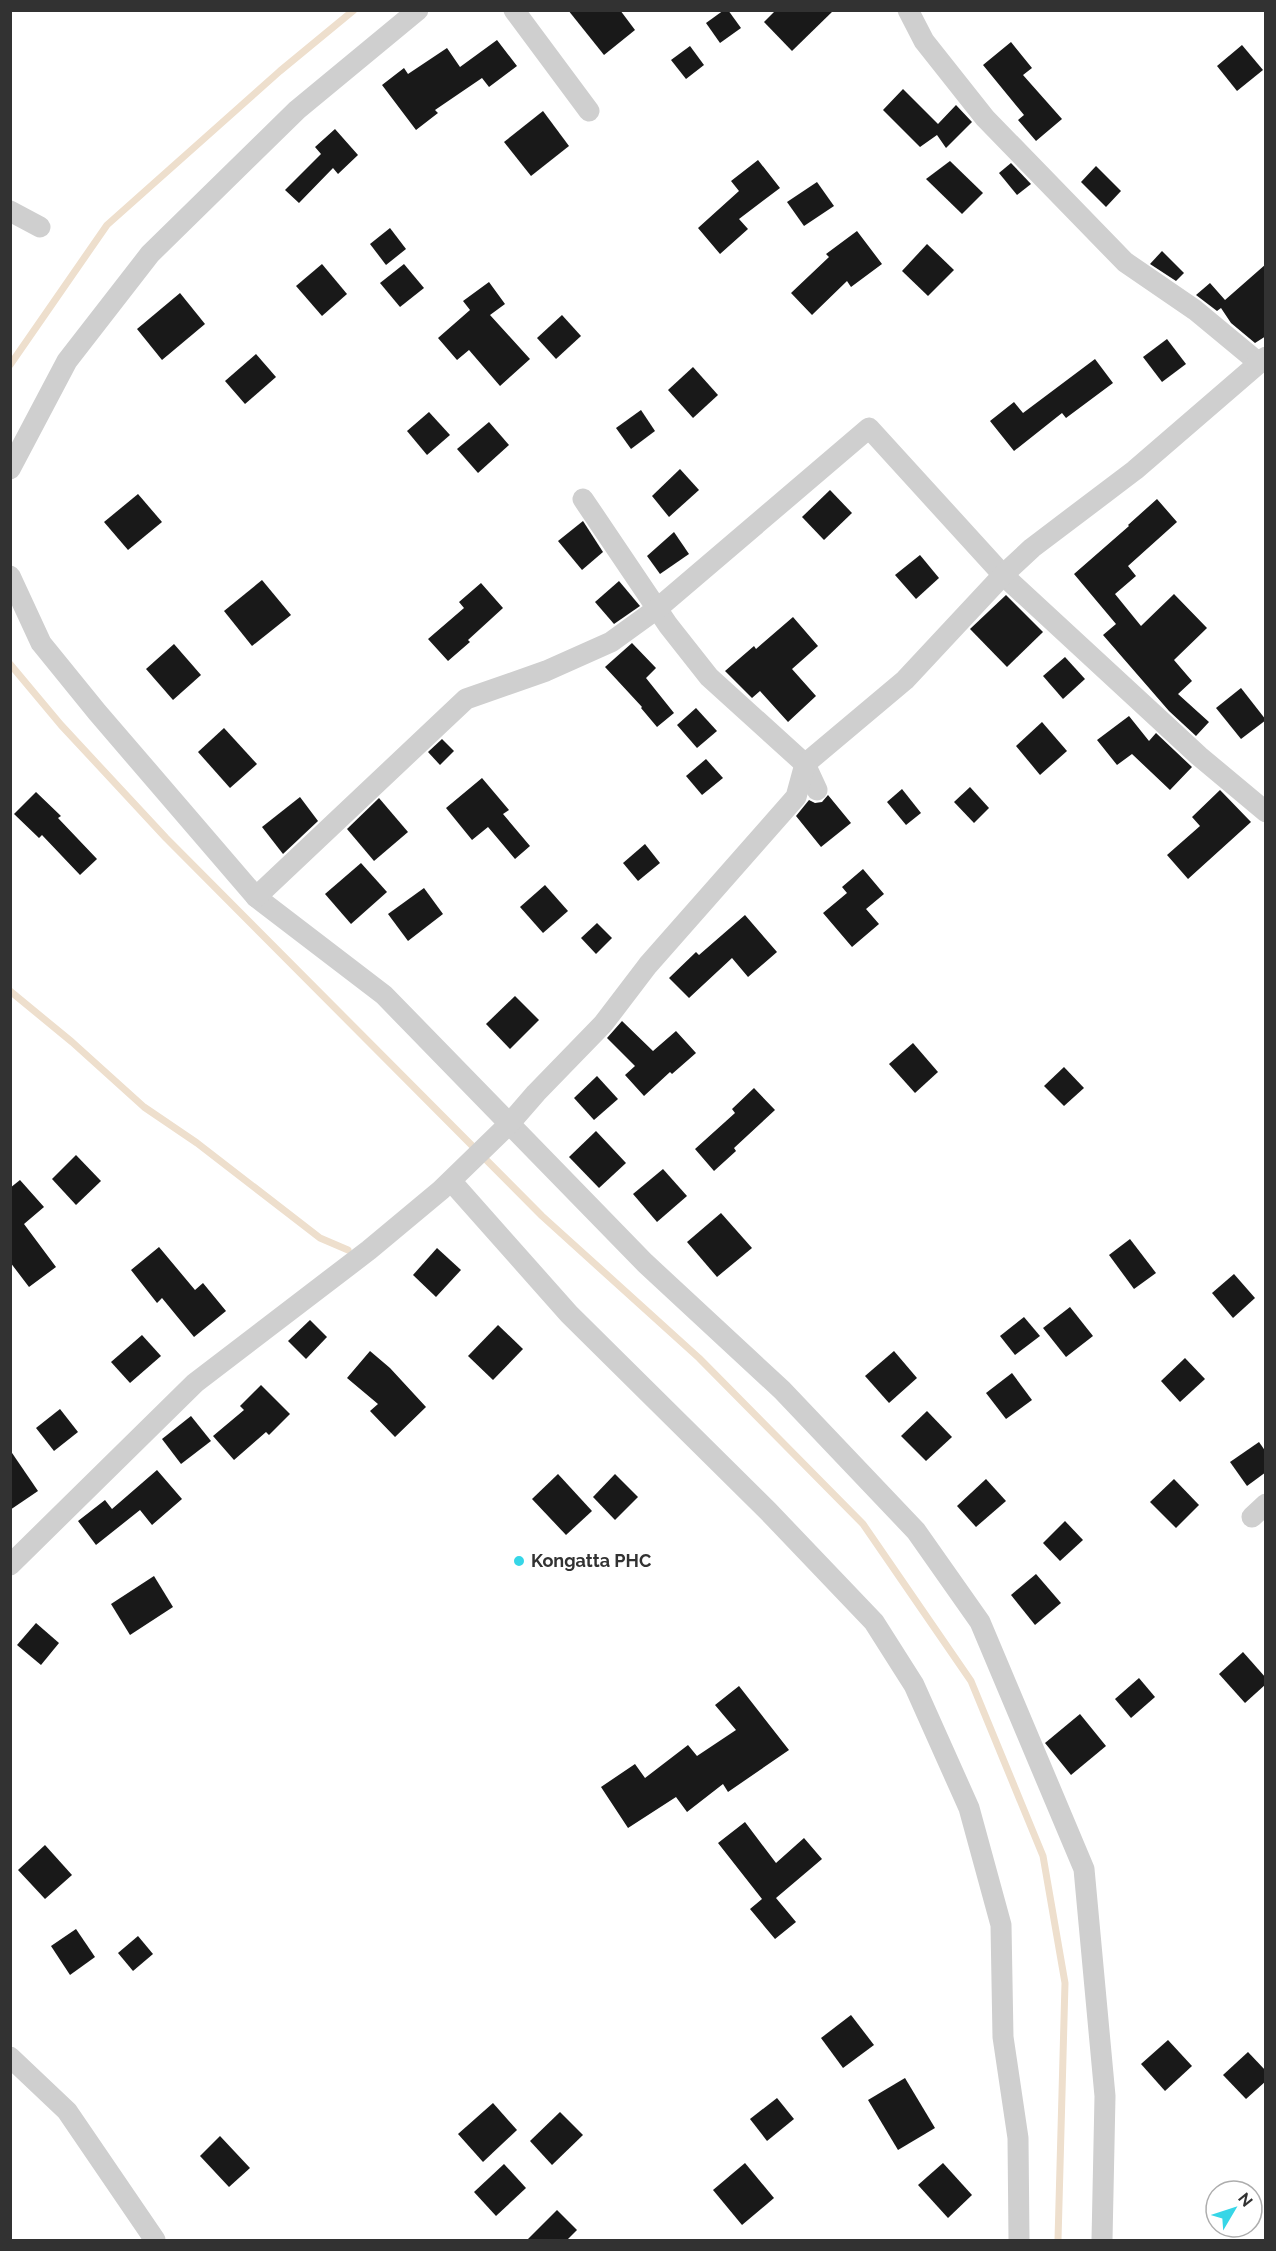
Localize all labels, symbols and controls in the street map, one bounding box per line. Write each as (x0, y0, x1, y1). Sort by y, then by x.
place label: Kongatta PHC (531, 1550, 651, 1571)
marker: Kongatta PHC (512, 1554, 526, 1568)
north arrow (1204, 2179, 1264, 2239)
text: N (1234, 2189, 1256, 2211)

